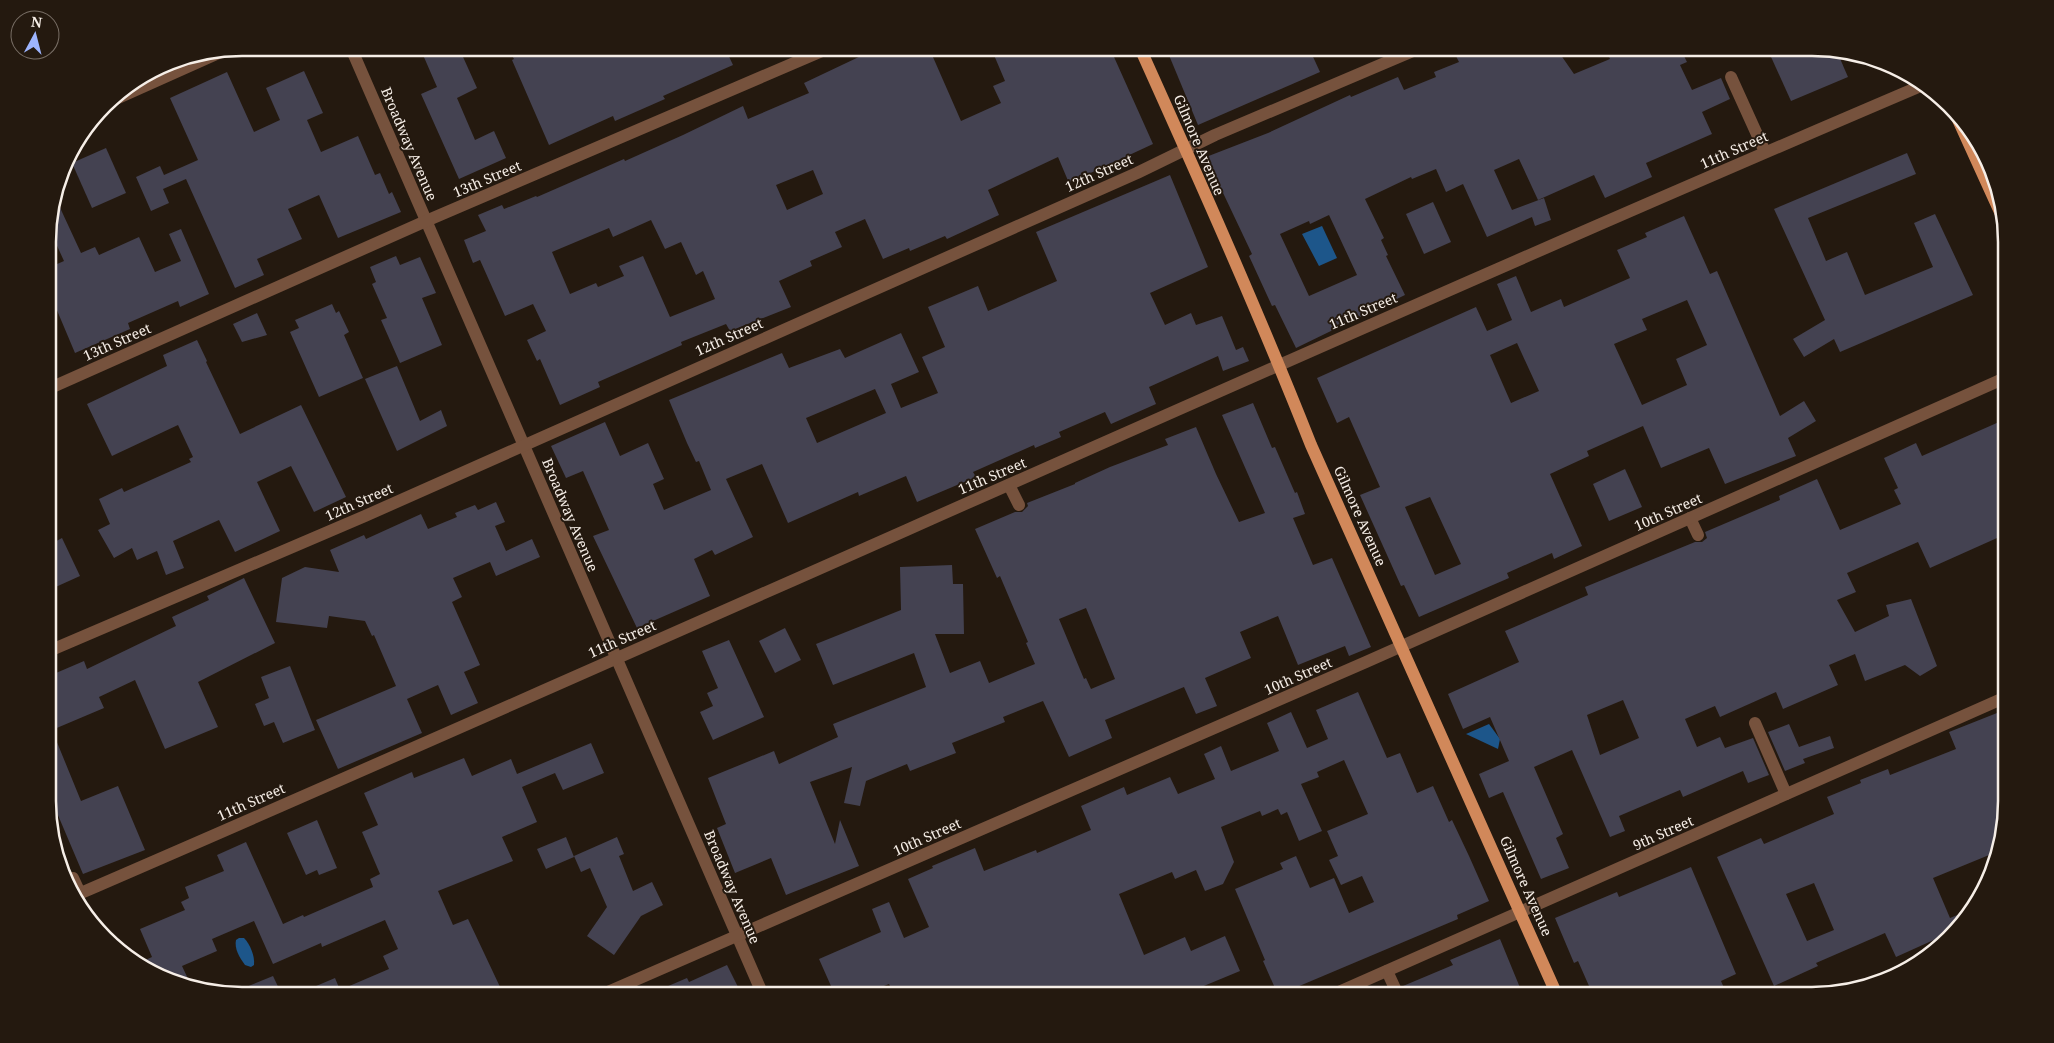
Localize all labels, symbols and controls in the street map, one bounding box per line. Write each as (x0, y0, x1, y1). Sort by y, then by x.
north arrow (10, 10, 60, 60)
text: N (30, 11, 43, 32)
street label: Broadway Avenue (377, 84, 442, 203)
street label: Gilmore Avenue (1170, 91, 1229, 198)
street label: 11th Street (1697, 126, 1771, 173)
street label: 12th Street (1062, 149, 1136, 196)
street label: 13th Street (450, 156, 524, 201)
street label: 11th Street (1326, 288, 1400, 333)
street label: 12th Street (692, 313, 766, 360)
street label: 13th Street (80, 318, 154, 365)
street label: 11th Street (955, 453, 1029, 498)
street label: Broadway Avenue (538, 455, 603, 574)
street label: Gilmore Avenue (1330, 463, 1391, 569)
street label: 12th Street (322, 478, 396, 525)
street label: 10th Street (1631, 488, 1705, 535)
street label: 11th Street (585, 615, 659, 662)
street label: 10th Street (1261, 652, 1335, 699)
street label: 11th Street (214, 778, 288, 825)
street label: 9th Street (1630, 811, 1696, 854)
street label: 10th Street (890, 813, 964, 860)
street label: Broadway Avenue (700, 827, 765, 946)
street label: Gilmore Avenue (1496, 833, 1557, 939)

